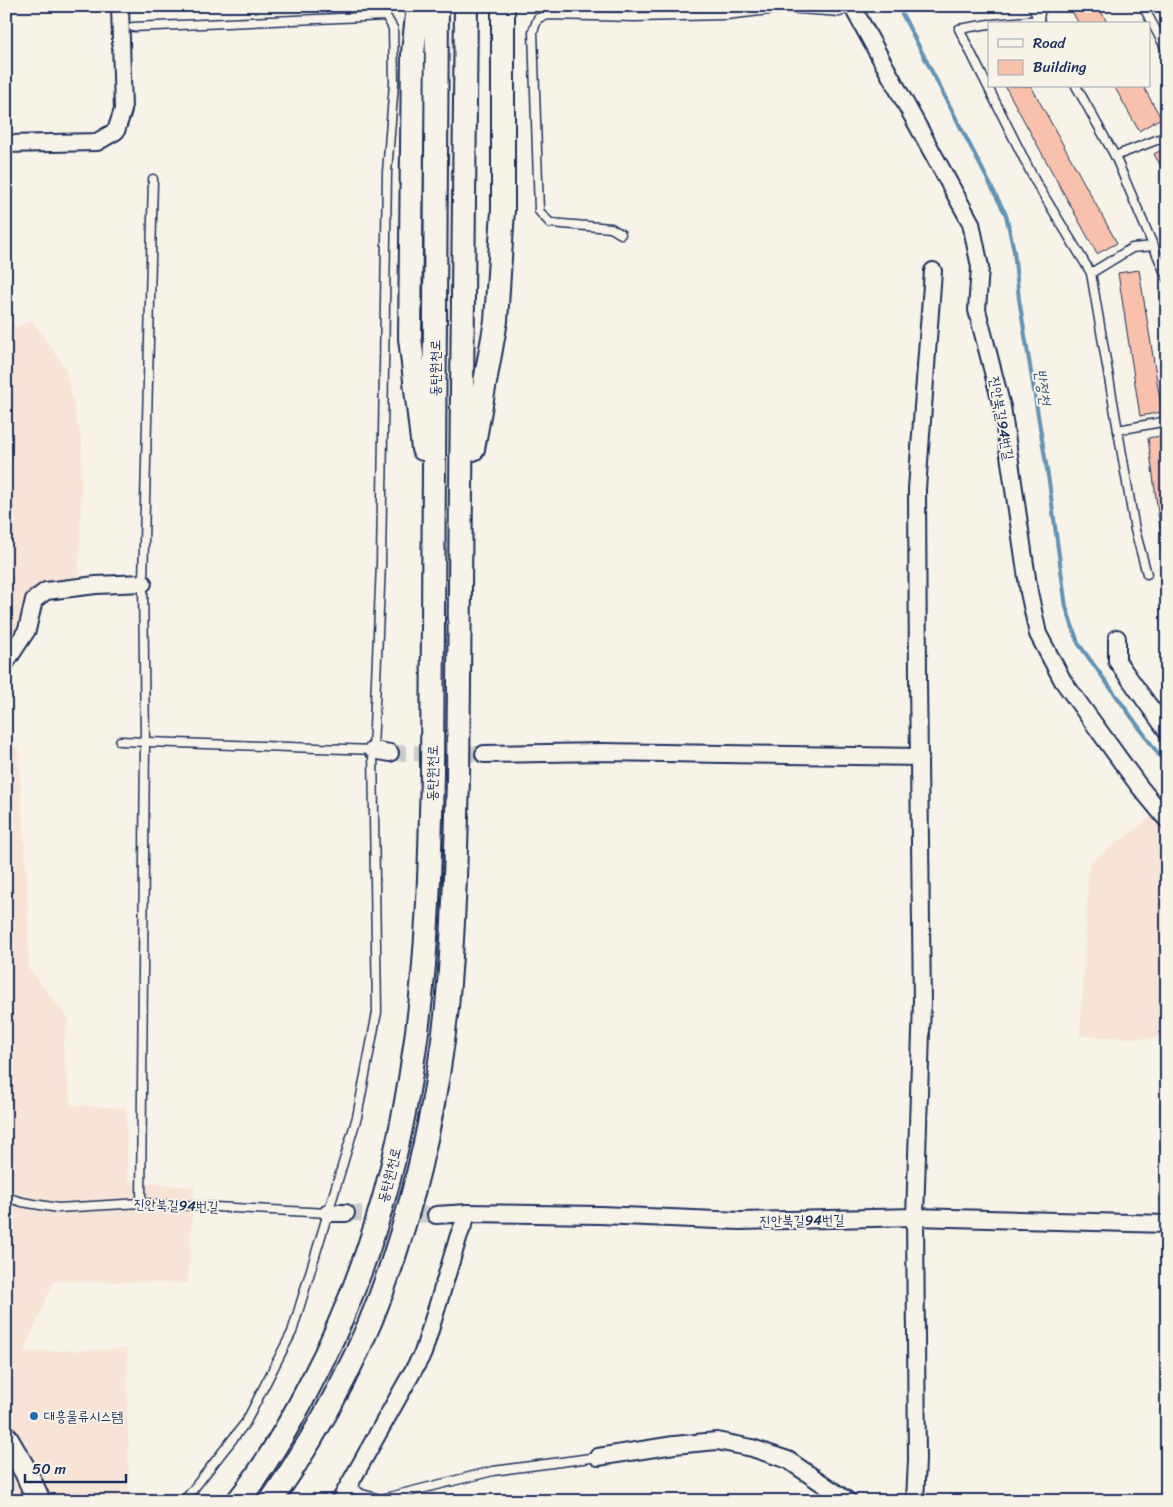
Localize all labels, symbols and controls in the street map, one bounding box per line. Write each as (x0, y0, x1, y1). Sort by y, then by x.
legend (988, 22, 1150, 88)
text: Road (1033, 30, 1066, 56)
text: Building (1033, 54, 1087, 80)
street label: 동탄원천로 (423, 340, 448, 396)
water label: 반정천 (1027, 367, 1059, 409)
street label: 진안북길94번길 (982, 374, 1021, 463)
street label: 동탄원천로 (420, 745, 445, 801)
street label: 동탄원천로 (371, 1145, 408, 1205)
street label: 진안북길94번길 (133, 1192, 220, 1219)
street label: 진안북길94번길 (759, 1207, 845, 1234)
place label: 대흥물류시스템 (44, 1404, 124, 1429)
marker: 대흥물류시스템 (28, 1410, 40, 1422)
scale bar (25, 1452, 126, 1484)
text: 50 m (32, 1456, 67, 1482)

